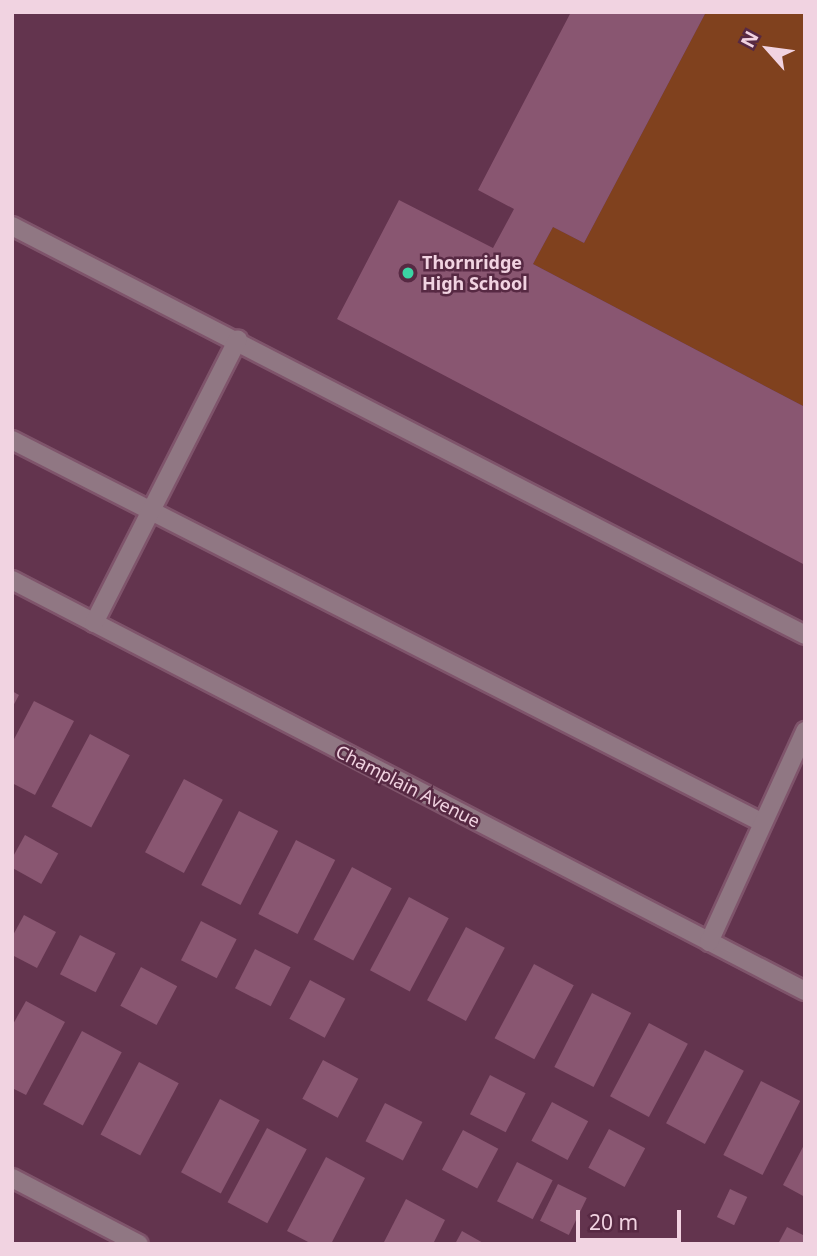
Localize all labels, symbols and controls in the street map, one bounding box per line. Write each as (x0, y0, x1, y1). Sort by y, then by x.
north arrow (733, 14, 803, 84)
text: N (734, 26, 765, 52)
place label: Thornridge High School (422, 252, 528, 294)
marker: Thornridge High School (400, 265, 416, 281)
street label: Champlain Avenue (332, 740, 484, 832)
scale bar (579, 1196, 684, 1240)
text: 20 m (589, 1208, 638, 1236)

